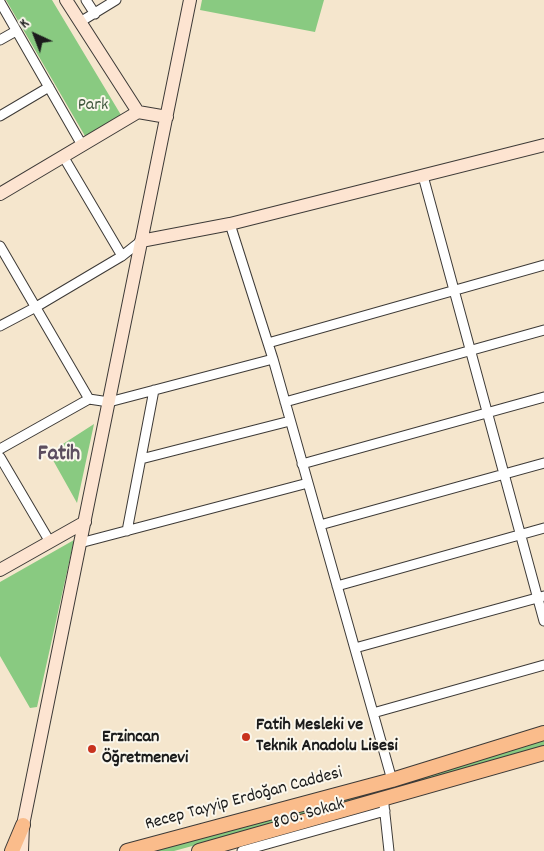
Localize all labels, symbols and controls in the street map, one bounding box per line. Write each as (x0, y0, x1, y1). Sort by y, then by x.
north arrow (10, 10, 60, 60)
text: K (16, 15, 34, 34)
park label: Park (78, 96, 108, 118)
district label: Fatih (38, 443, 80, 469)
place label: Fatih Mesleki ve Teknik Anadolu Lisesi (256, 716, 398, 759)
place label: Erzincan Öğretmenevi (102, 728, 188, 771)
marker: Fatih Mesleki ve Teknik Anadolu Lisesi (240, 731, 252, 743)
marker: Erzincan Öğretmenevi (86, 743, 98, 755)
street label: Recep Tayyip Erdoğan Caddesi (143, 763, 345, 837)
street label: 800. Sokak (271, 795, 347, 835)

